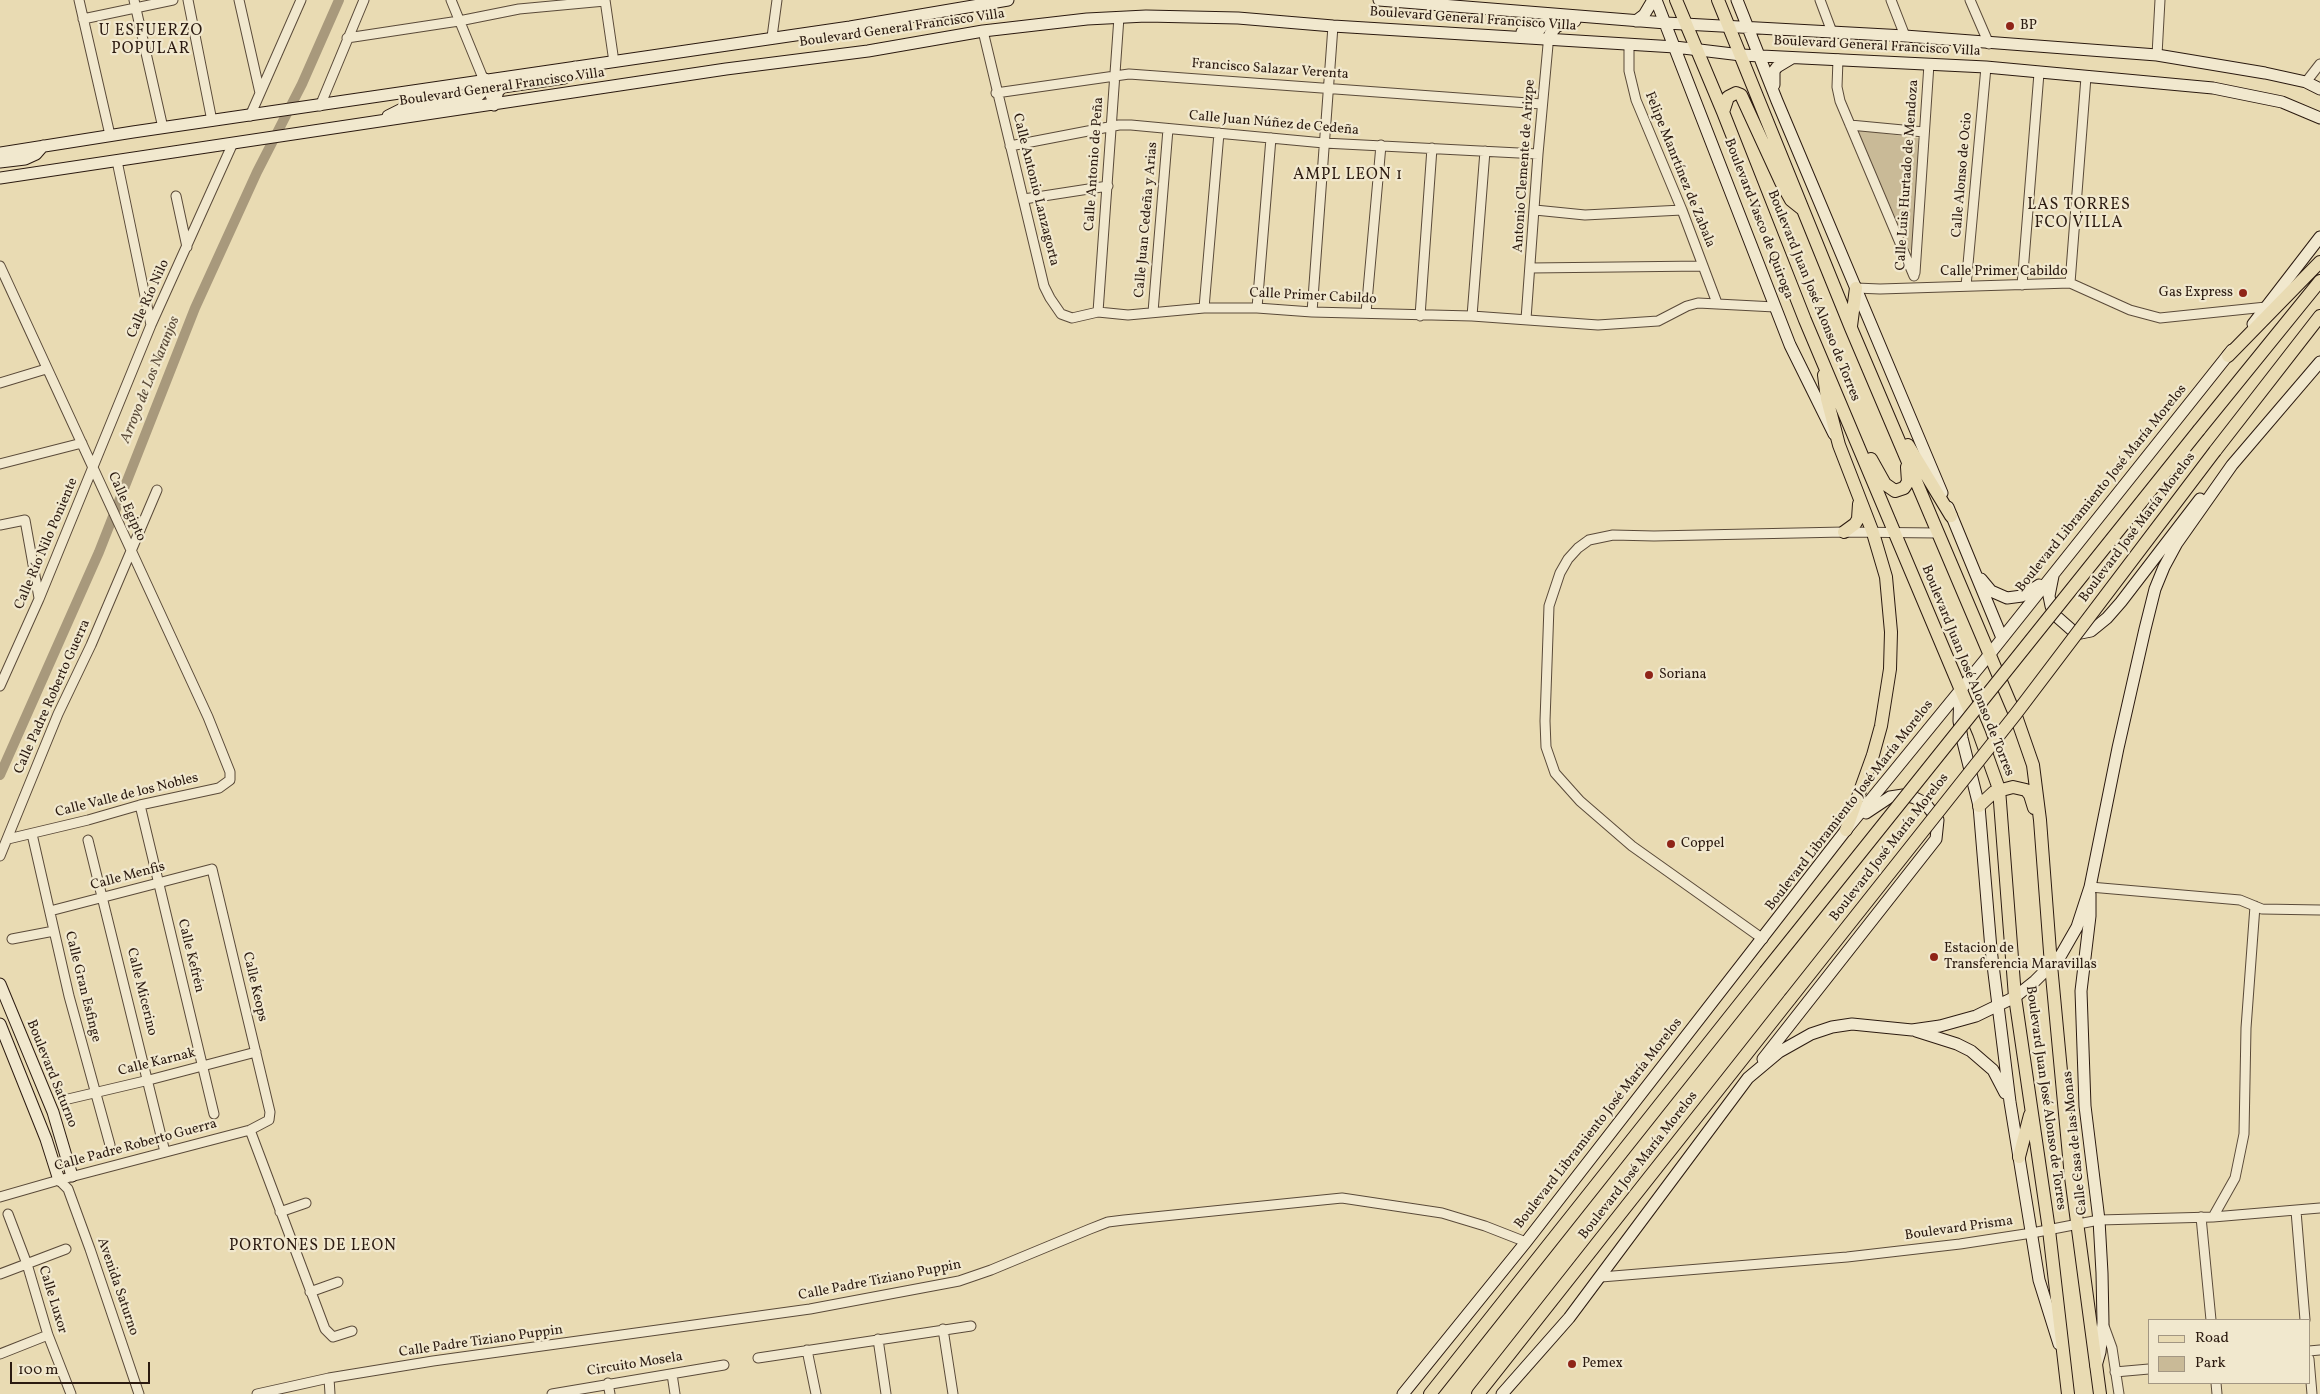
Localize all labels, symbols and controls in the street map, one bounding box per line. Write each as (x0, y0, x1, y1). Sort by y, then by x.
street label: Boulevard General Francisco Villa (1369, 4, 1577, 36)
street label: Boulevard General Francisco Villa (798, 6, 1006, 52)
place label: BP (2020, 18, 2037, 34)
marker: BP (2004, 20, 2016, 32)
district label: U ESFUERZO POPULAR (97, 22, 205, 60)
street label: Boulevard General Francisco Villa (1773, 33, 1981, 61)
street label: Francisco Salazar Verenta (1191, 56, 1349, 84)
street label: Boulevard General Francisco Villa (398, 65, 606, 111)
street label: Antonio Clemente de Arizpe (1511, 79, 1539, 253)
street label: Calle Luis Hurtado de Mendoza (1893, 79, 1923, 271)
street label: Felipe Manrtínez de Zabala (1640, 90, 1718, 250)
street label: Calle Antonio de Peña (1082, 96, 1108, 232)
street label: Calle Juan Núñez de Cedeña (1188, 108, 1360, 140)
street label: Calle Antonio Lanzagorta (1008, 112, 1062, 268)
street label: Calle Alonso de Ocio (1949, 112, 1977, 238)
street label: Boulevard Vasco de Quiroga (1720, 136, 1796, 302)
street label: Calle Juan Cedeña y Arias (1132, 141, 1162, 299)
district label: AMPL LEON 1 (1292, 166, 1404, 186)
street label: Boulevard Juan José Alonso de Torres (1763, 188, 1863, 404)
district label: LAS TORRES FCO VILLA (2026, 196, 2132, 234)
street label: Calle Río Nilo (124, 257, 174, 341)
street label: Calle Primer Cabildo (1940, 264, 2068, 280)
street label: Calle Primer Cabildo (1249, 285, 1377, 309)
place label: Gas Express (2159, 285, 2233, 301)
marker: Gas Express (2237, 287, 2249, 299)
water label: Arroyo de Los Naranjos (117, 314, 185, 446)
street label: Boulevard Libramiento José María Morelos (2013, 382, 2191, 596)
street label: Boulevard José María Morelos (2076, 450, 2200, 606)
street label: Calle Egipto (103, 470, 149, 544)
street label: Calle Río Nilo Poniente (12, 476, 82, 612)
street label: Boulevard Juan José Alonso de Torres (1917, 563, 2017, 779)
street label: Calle Padre Roberto Guerra (11, 617, 95, 777)
place label: Soriana (1659, 667, 1707, 683)
marker: Soriana (1643, 669, 1655, 681)
street label: Boulevard Libramiento José María Morelos (1763, 697, 1937, 915)
street label: Calle Valle de los Nobles (54, 770, 200, 822)
street label: Boulevard José María Morelos (1827, 771, 1953, 925)
place label: Coppel (1681, 836, 1724, 852)
marker: Coppel (1665, 838, 1677, 850)
street label: Calle Menfis (89, 859, 167, 895)
street label: Calle Kefrén (173, 918, 207, 994)
street label: Calle Gran Esfinge (60, 930, 104, 1044)
place label: Estacion de Transferencia Maravillas (1944, 941, 2097, 974)
street label: Calle Micerino (122, 946, 160, 1038)
street label: Calle Keops (238, 951, 270, 1023)
marker: Estacion de Transferencia Maravillas (1928, 951, 1940, 963)
street label: Boulevard Juan José Alonso de Torres (2021, 985, 2069, 1211)
street label: Boulevard Libramiento José María Morelos (1512, 1015, 1686, 1233)
street label: Boulevard Saturno (22, 1018, 80, 1130)
street label: Calle Karnak (117, 1045, 197, 1081)
street label: Calle Casa de las Monas (2060, 1070, 2092, 1216)
street label: Boulevard José María Morelos (1576, 1089, 1702, 1243)
street label: Calle Padre Roberto Guerra (53, 1116, 219, 1176)
street label: Boulevard Prisma (1904, 1213, 2014, 1245)
street label: Avenida Saturno (92, 1236, 142, 1338)
district label: PORTONES DE LEON (227, 1237, 399, 1257)
street label: Calle Padre Tiziano Puppin (797, 1257, 963, 1305)
street label: Calle Luxor (34, 1264, 70, 1336)
legend (2148, 1319, 2310, 1384)
street label: Calle Padre Tiziano Puppin (398, 1322, 564, 1362)
text: Road (2195, 1328, 2229, 1349)
street label: Circuito Mosela (586, 1349, 684, 1381)
scale bar (12, 1352, 152, 1384)
text: Park (2195, 1353, 2226, 1374)
place label: Pemex (1582, 1356, 1623, 1372)
marker: Pemex (1566, 1358, 1578, 1370)
text: 100 m (18, 1360, 58, 1381)

